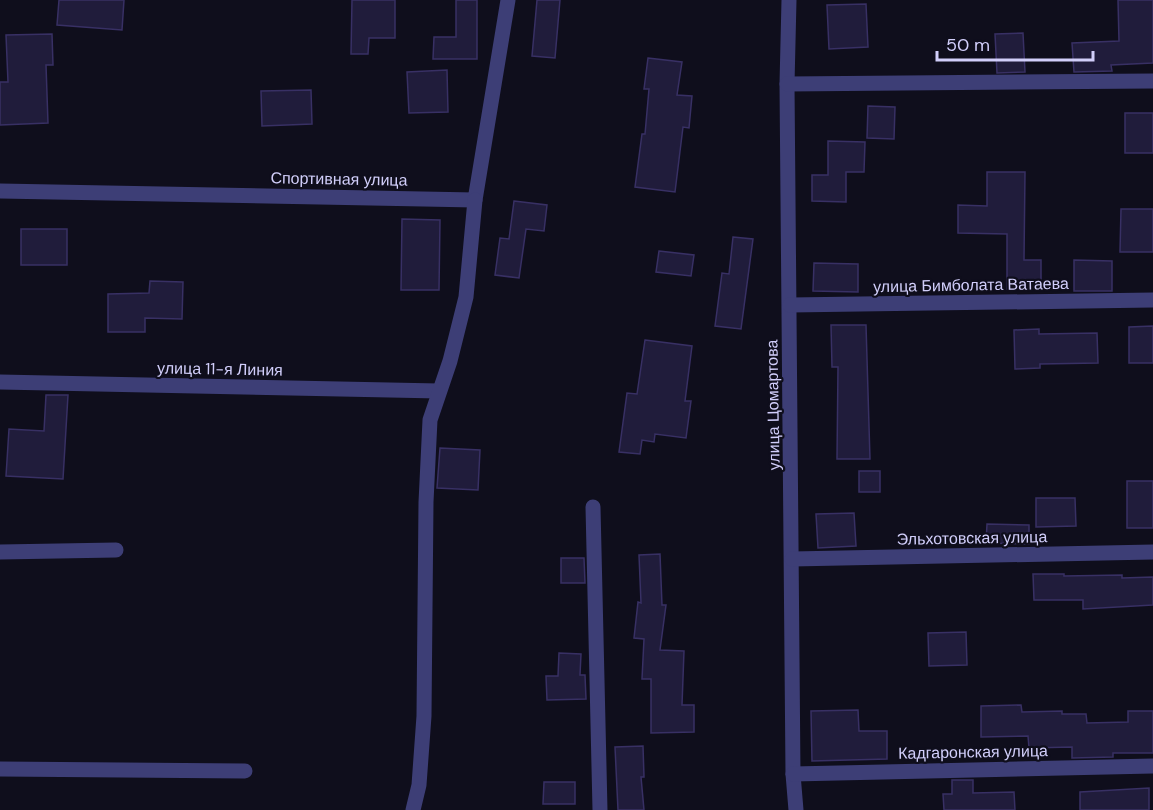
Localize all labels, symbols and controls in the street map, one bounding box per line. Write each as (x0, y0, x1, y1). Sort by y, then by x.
scale bar (937, 24, 1093, 62)
text: 50 m (946, 33, 990, 57)
street label: Спортивная улица (270, 167, 408, 191)
street label: улица Бимболата Ватаева (873, 273, 1069, 297)
street label: улица Цомартова (761, 339, 785, 471)
street label: улица 11-я Линия (157, 357, 283, 381)
street label: Эльхотовская улица (897, 526, 1048, 550)
street label: Кадгаронская улица (898, 740, 1048, 764)

